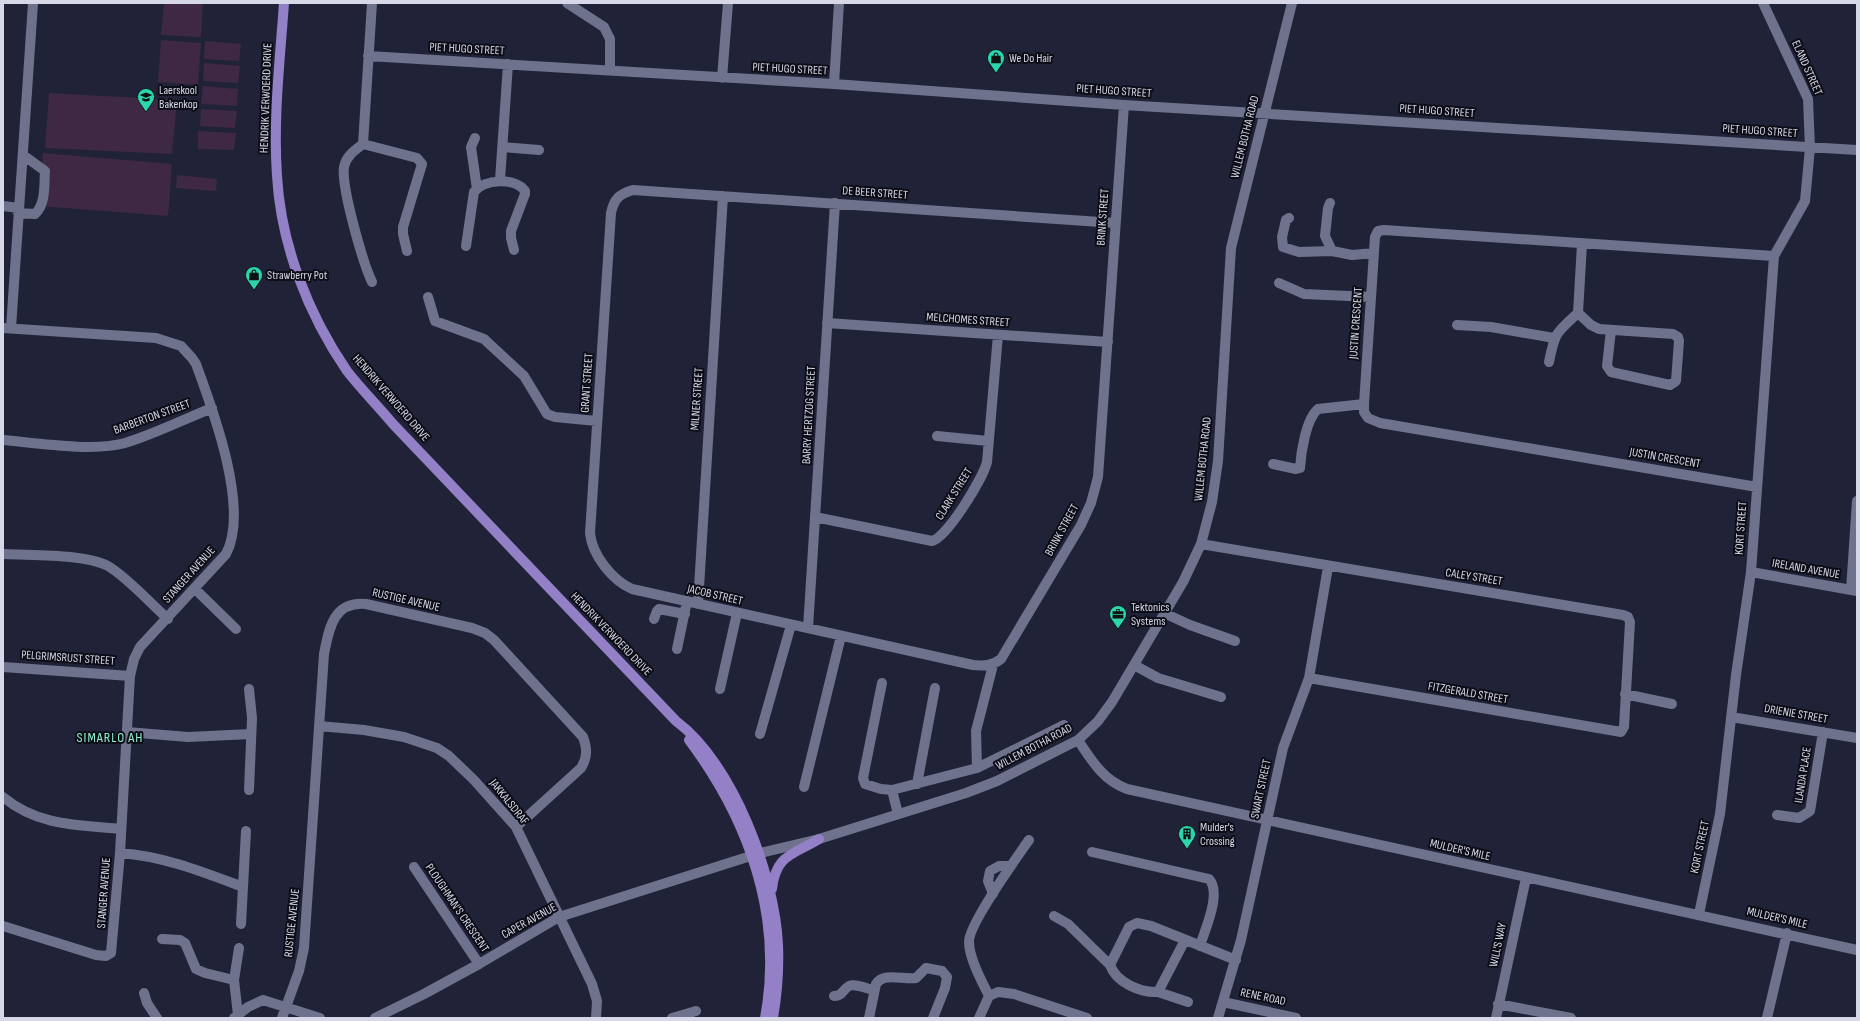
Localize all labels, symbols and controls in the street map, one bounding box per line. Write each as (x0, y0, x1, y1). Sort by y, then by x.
street label: ELAND STREET (1788, 38, 1826, 98)
street label: PIET HUGO STREET (429, 40, 505, 58)
street label: HENDRIK VERWOERD DRIVE (257, 43, 275, 153)
shop icon: We Do Hair (986, 48, 1006, 73)
place label: We Do Hair (1009, 51, 1053, 66)
street label: PIET HUGO STREET (752, 60, 828, 78)
street label: PIET HUGO STREET (1076, 81, 1152, 101)
place label: Laerskool Bakenkop (159, 83, 198, 112)
school or university icon: Laerskool Bakenkop (136, 87, 156, 112)
street label: WILLEM BOTHA ROAD (1227, 94, 1263, 180)
street label: PIET HUGO STREET (1399, 101, 1475, 121)
street label: PIET HUGO STREET (1722, 121, 1798, 141)
street label: DE BEER STREET (842, 183, 908, 203)
street label: BRINK STREET (1094, 188, 1112, 246)
shop icon: Strawberry Pot (244, 265, 264, 290)
place label: Strawberry Pot (267, 268, 328, 283)
street label: JUSTIN CRESCENT (1346, 286, 1366, 360)
street label: MELCHOMES STREET (926, 310, 1010, 330)
street label: HENDRIK VERWOERD DRIVE (349, 351, 433, 445)
street label: GRANT STREET (577, 353, 597, 413)
street label: BARRY HERTZOG STREET (799, 365, 819, 465)
street label: MILNER STREET (687, 367, 707, 431)
street label: BARBERTON STREET (112, 396, 193, 438)
street label: WILLEM BOTHA ROAD (1191, 416, 1215, 502)
street label: JUSTIN CRESCENT (1627, 444, 1702, 472)
street label: CLARK STREET (932, 465, 976, 523)
street label: BRINK STREET (1042, 501, 1082, 559)
street label: KORT STREET (1732, 501, 1750, 555)
street label: STANGER AVENUE (160, 543, 218, 606)
street label: IRELAND AVENUE (1771, 556, 1841, 582)
street label: CALEY STREET (1444, 565, 1504, 589)
street label: JACOB STREET (685, 581, 744, 609)
street label: RUSTIGE AVENUE (371, 585, 441, 615)
street label: HENDRIK VERWOERD DRIVE (567, 589, 655, 679)
place label: Tektonics Systems (1131, 600, 1170, 629)
office icon: Tektonics Systems (1108, 604, 1128, 629)
street label: PELGRIMSRUST STREET (21, 647, 116, 669)
street label: FITZGERALD STREET (1427, 679, 1509, 707)
street label: DRIENIE STREET (1763, 701, 1829, 727)
street label: WILLEM BOTHA ROAD (993, 720, 1075, 773)
district label: SIMARLO AH (77, 729, 143, 746)
street label: ILANDA PLACE (1791, 746, 1815, 804)
street label: SWART STREET (1247, 758, 1275, 820)
street label: JAKKALSDRAF (485, 775, 532, 828)
street label: KORT STREET (1687, 819, 1713, 875)
place label: Mulder's Crossing (1200, 820, 1235, 849)
building icon: Mulder's Crossing (1177, 824, 1197, 849)
street label: MULDER'S MILE (1428, 836, 1492, 864)
street label: STANGER AVENUE (94, 857, 114, 929)
street label: PLOUGHMAN'S CRESCENT (422, 861, 492, 955)
street label: RUSTIGE AVENUE (281, 888, 303, 958)
street label: CAPER AVENUE (499, 900, 559, 942)
street label: MULDER'S MILE (1745, 904, 1809, 932)
street label: WILL'S WAY (1486, 922, 1510, 968)
street label: RENE ROAD (1239, 985, 1287, 1009)

